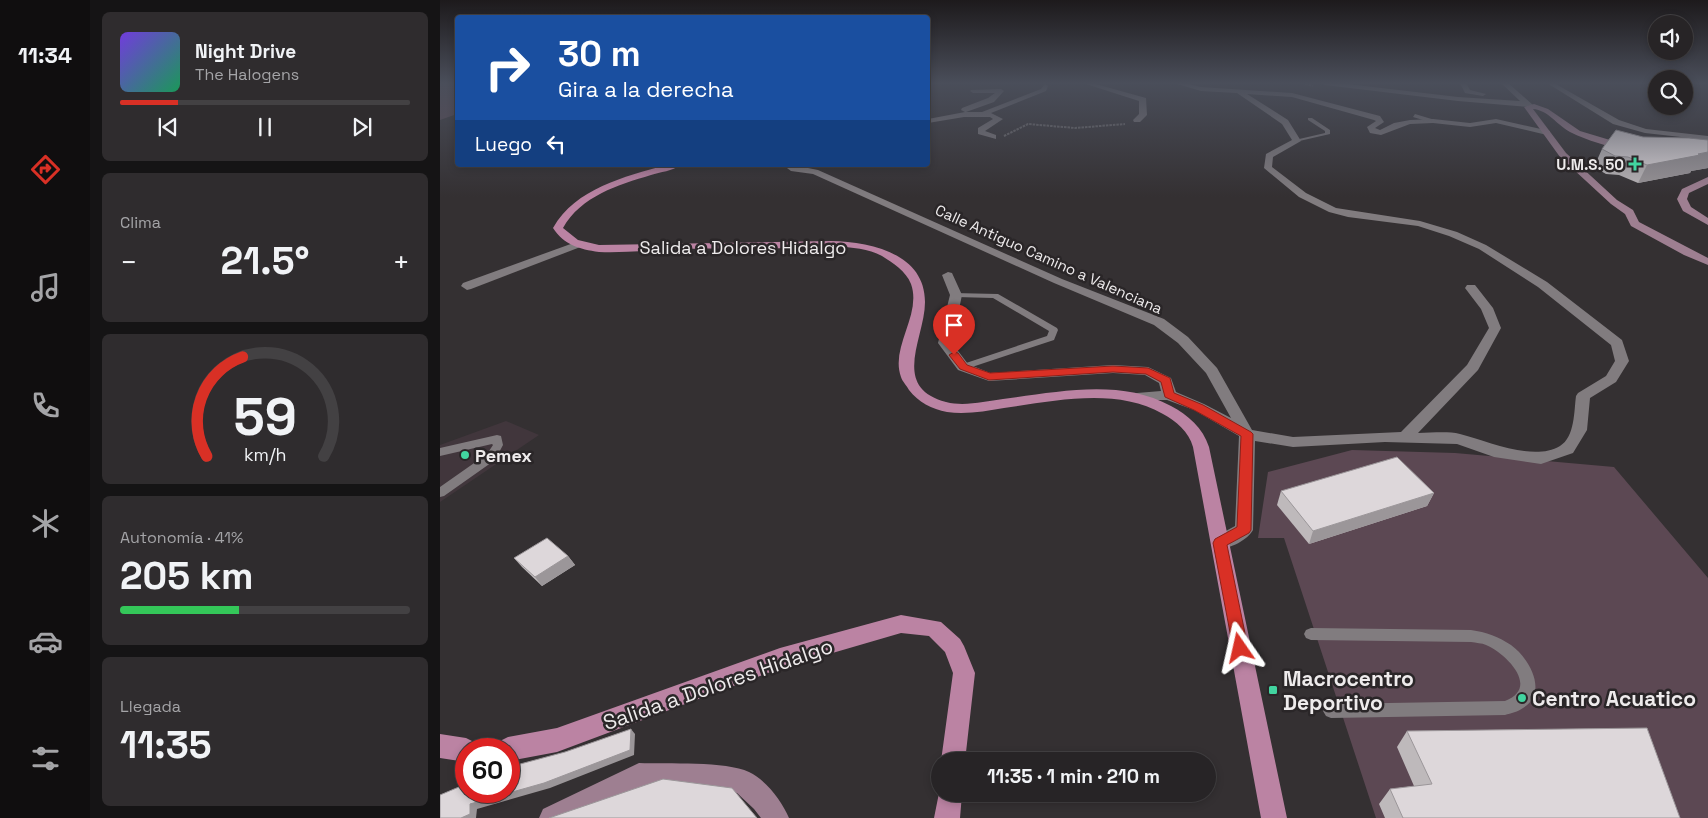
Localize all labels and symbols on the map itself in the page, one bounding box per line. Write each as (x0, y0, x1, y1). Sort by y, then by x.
place label: U.M.S. 50 (1556, 155, 1624, 174)
marker: U.M.S. 50 (1628, 157, 1642, 171)
street label: Calle Antiguo Camino a Valenciana (932, 200, 1166, 318)
street label: Salida a Dolores Hidalgo (640, 236, 846, 259)
pin (933, 304, 975, 355)
place label: Pemex (475, 444, 532, 467)
marker: Pemex (459, 449, 471, 461)
position arrow (1213, 621, 1265, 673)
street label: Salida a Dolores Hidalgo (600, 632, 836, 736)
place label: Macrocentro Deportivo (1283, 665, 1414, 716)
marker: Macrocentro Deportivo (1267, 684, 1279, 696)
place label: Centro Acuatico (1532, 685, 1696, 712)
marker: Centro Acuatico (1516, 692, 1528, 704)
speed limit sign: 60 (455, 738, 520, 803)

